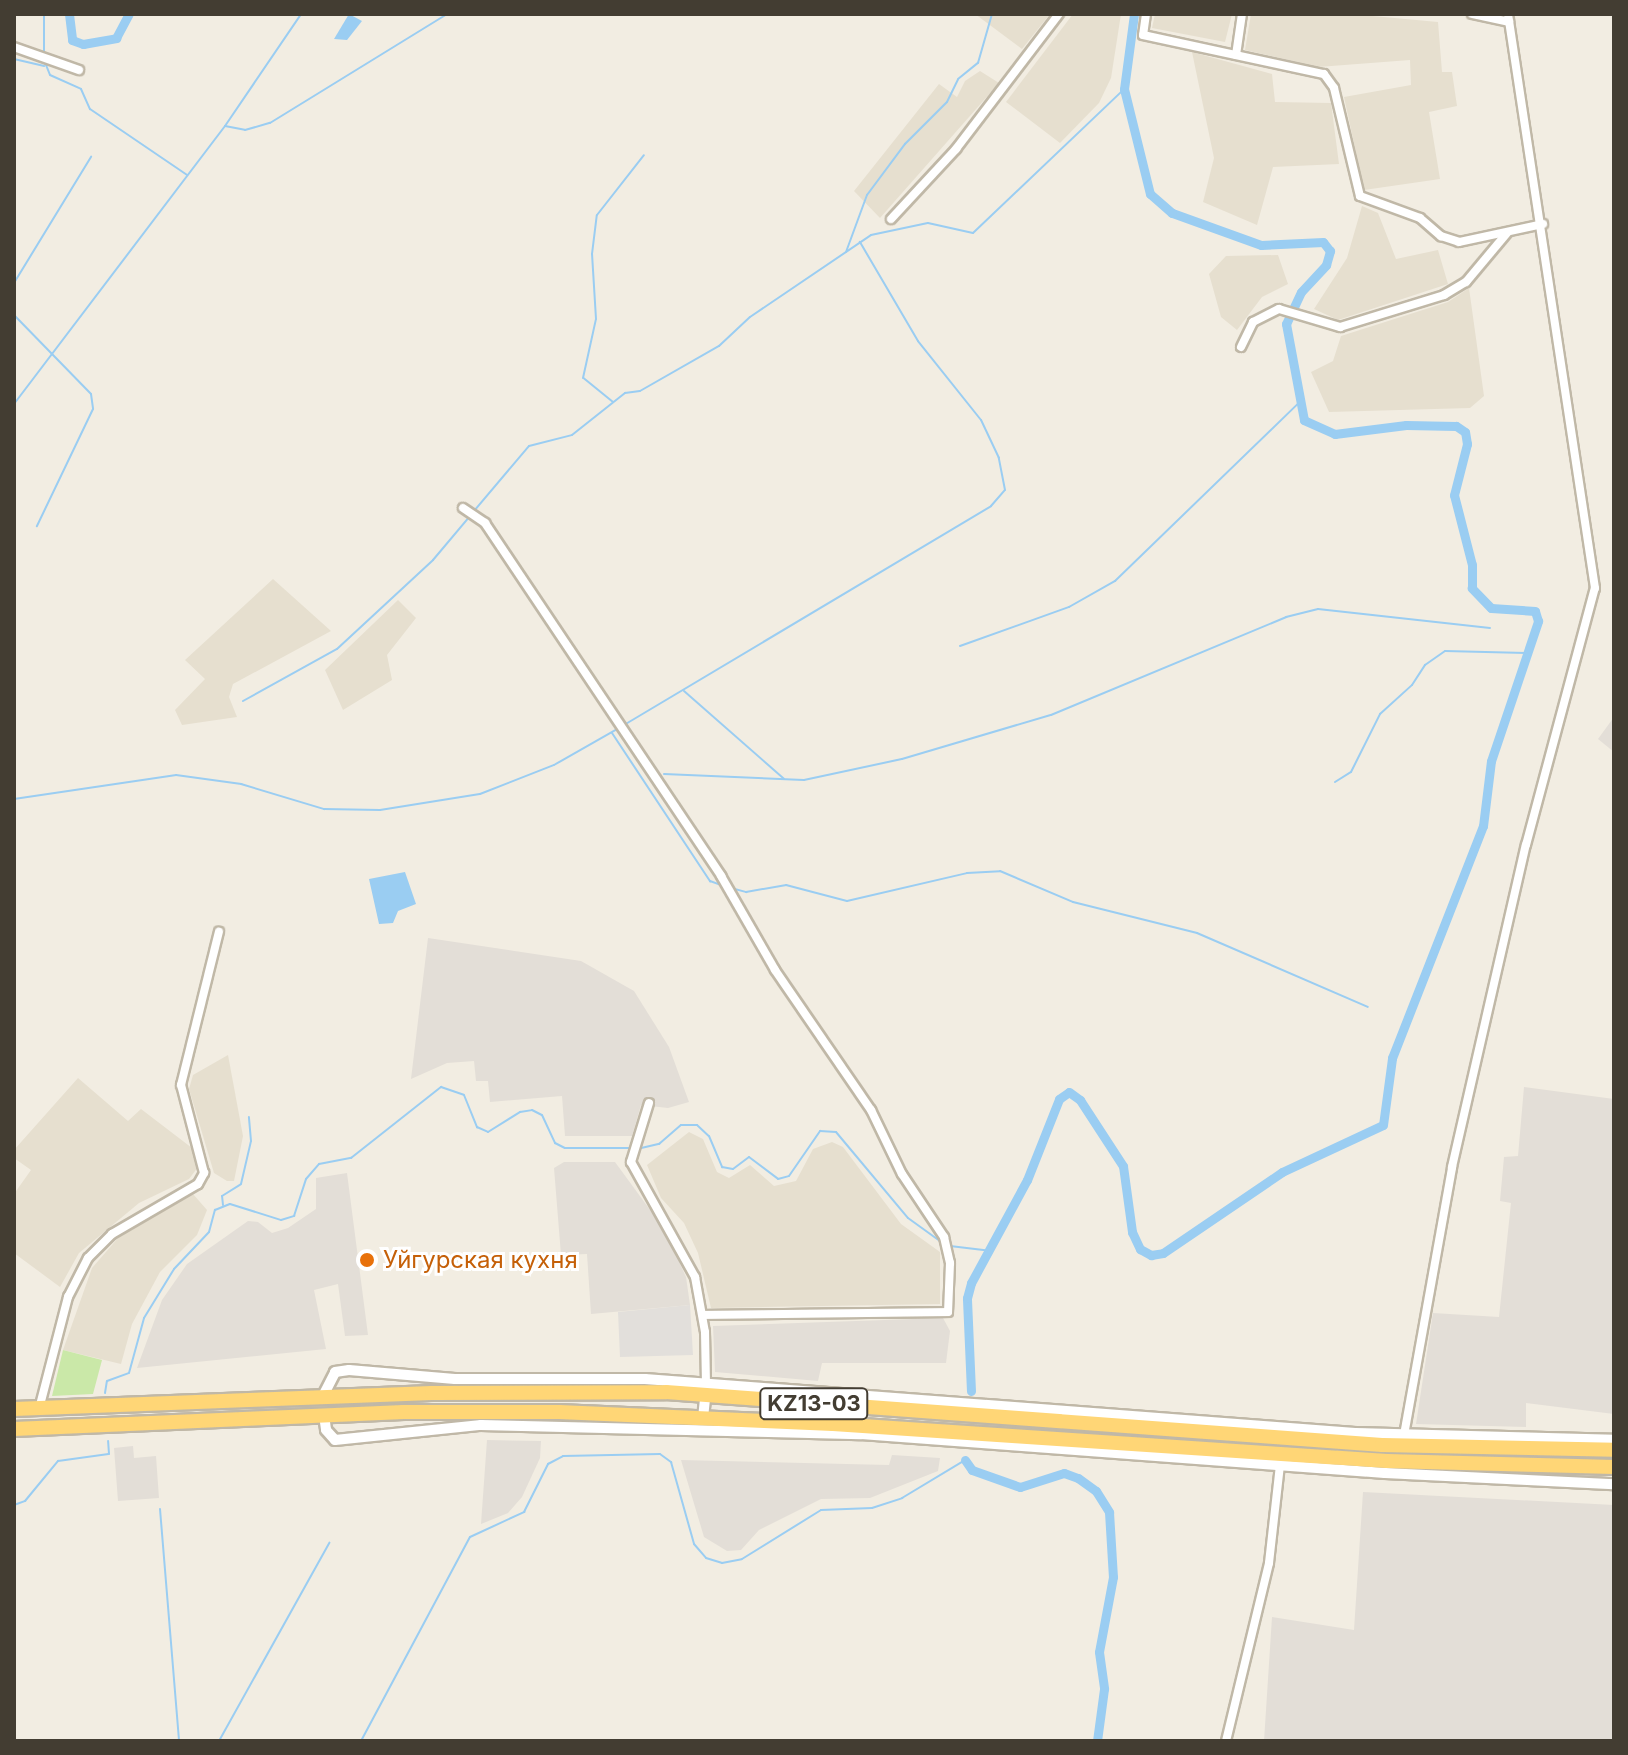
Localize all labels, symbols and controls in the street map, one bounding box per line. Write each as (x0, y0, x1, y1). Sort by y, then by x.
place label: Уйгурская кухня (383, 1246, 578, 1274)
marker: Уйгурская кухня (358, 1251, 376, 1269)
road number: KZ13-03 (758, 1386, 870, 1422)

